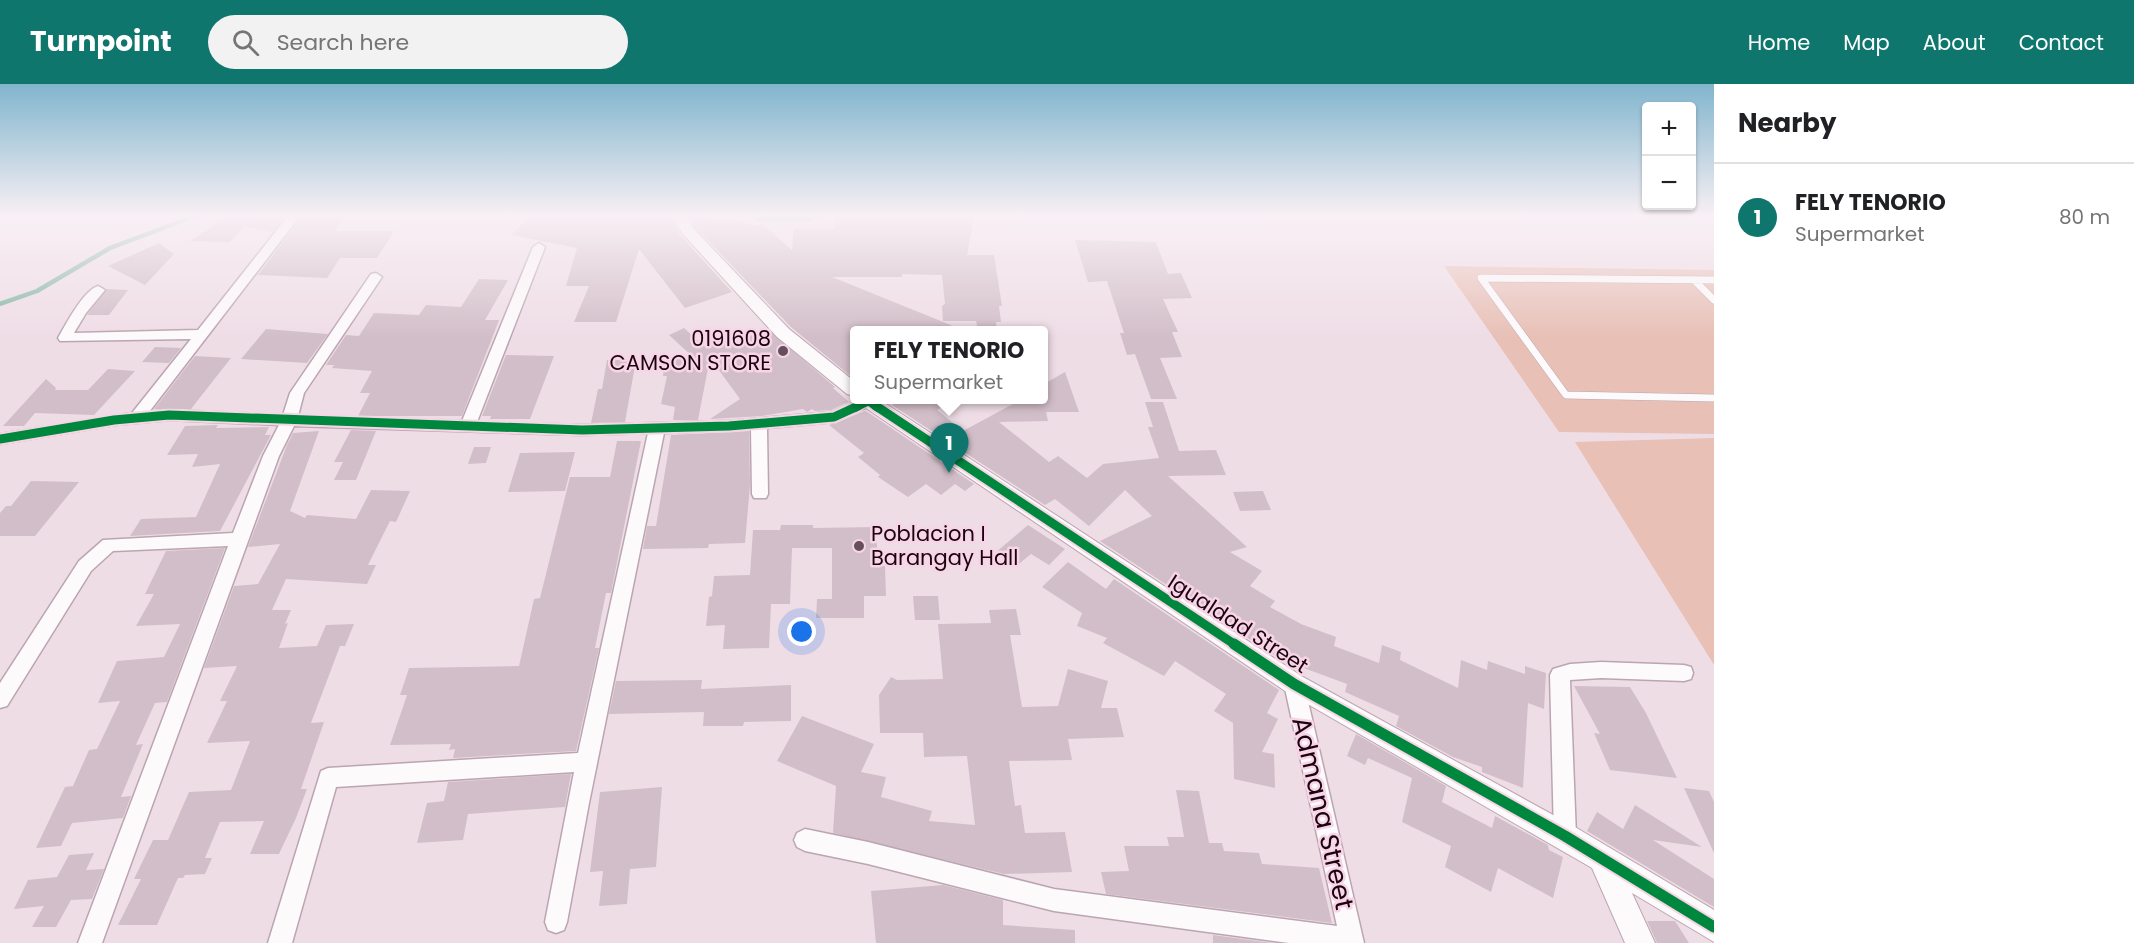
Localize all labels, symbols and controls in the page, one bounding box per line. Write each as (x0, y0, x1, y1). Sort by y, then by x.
search box (208, 15, 628, 69)
text: Turnpoint (30, 22, 172, 61)
icon: search (229, 26, 262, 59)
text: Search here (277, 27, 409, 58)
text: Home (1748, 28, 1810, 57)
text: Map (1843, 28, 1890, 57)
text: About (1923, 28, 1986, 57)
text: Contact (2019, 28, 2104, 57)
map controls (1642, 102, 1696, 210)
button: + (1642, 102, 1696, 156)
text: Nearby (1738, 105, 1836, 141)
button: − (1642, 156, 1696, 210)
text: FELY TENORIO (1795, 187, 1946, 218)
text: 1 (1754, 203, 1761, 231)
text: 80 m (2059, 203, 2110, 231)
text: Supermarket (1795, 220, 1924, 248)
place label: 0191608 CAMSON STORE (610, 324, 771, 377)
popup (850, 326, 1048, 404)
text: FELY TENORIO (874, 335, 1024, 366)
marker: 0191608 CAMSON STORE (776, 344, 790, 358)
text: Supermarket (874, 368, 1003, 396)
pin: 1 (930, 424, 968, 473)
place label: Poblacion I Barangay Hall (871, 519, 1018, 572)
marker: Poblacion I Barangay Hall (852, 539, 866, 553)
street label: Igualdad Street (1163, 567, 1314, 680)
your location (787, 617, 816, 646)
street label: Admana Street (1283, 713, 1363, 913)

